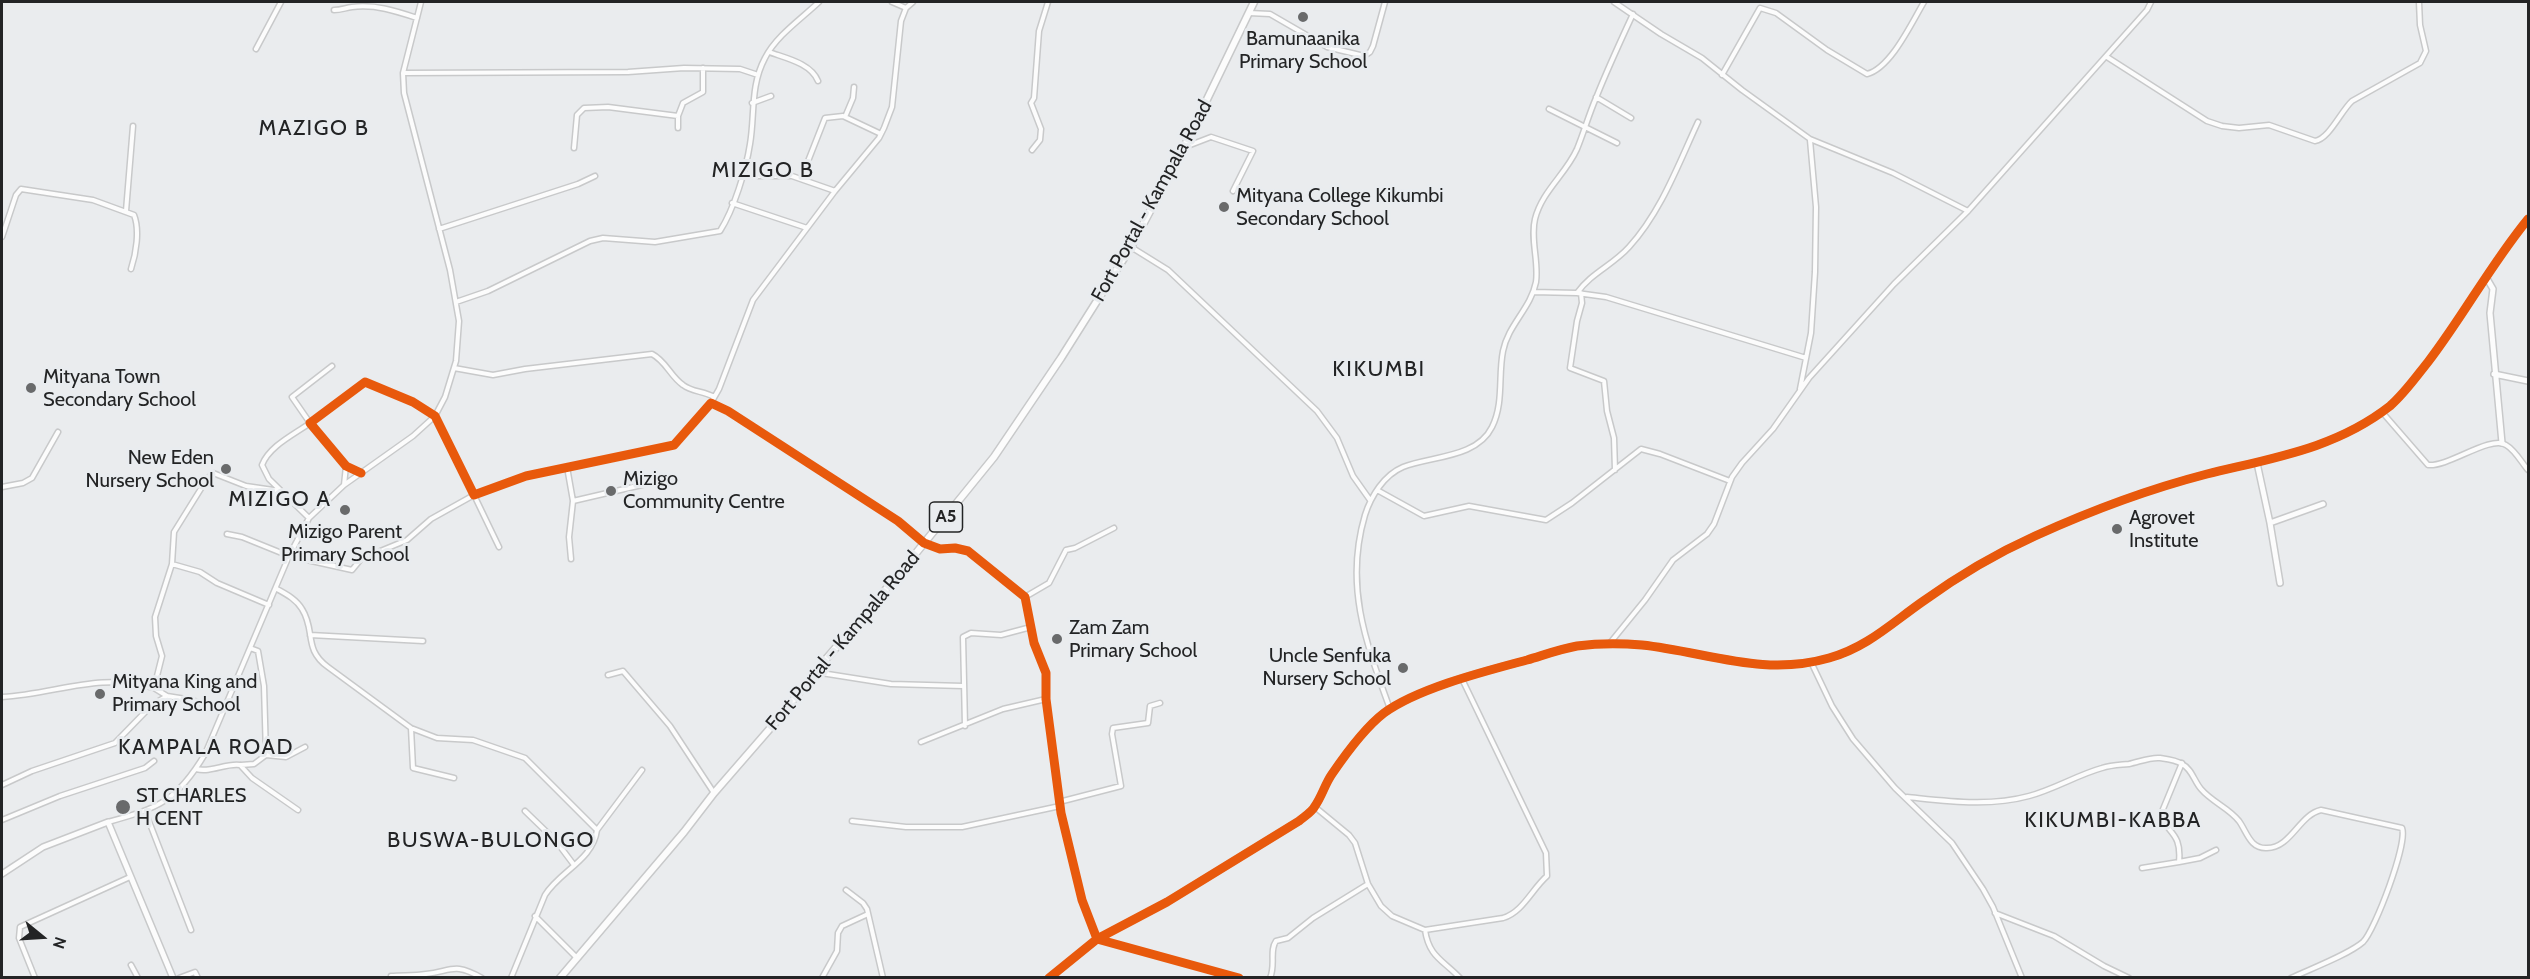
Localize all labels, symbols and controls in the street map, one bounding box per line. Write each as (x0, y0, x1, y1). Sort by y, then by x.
marker: Bamunaanika Primary School (1296, 10, 1310, 24)
place label: Bamunaanika Primary School (1239, 27, 1367, 74)
street label: Fort Portal - Kampala Road (1087, 96, 1217, 306)
district label: MAZIGO B (259, 116, 369, 142)
district label: MIZIGO B (712, 158, 814, 184)
place label: Mityana College Kikumbi Secondary School (1236, 184, 1444, 231)
marker: Mityana College Kikumbi Secondary School (1217, 200, 1231, 214)
district label: KIKUMBI (1332, 357, 1426, 383)
place label: Mityana Town Secondary School (43, 365, 196, 412)
marker: Mityana Town Secondary School (24, 381, 38, 395)
place label: New Eden Nursery School (86, 446, 214, 493)
marker: New Eden Nursery School (219, 462, 233, 476)
place label: Mizigo Community Centre (623, 467, 785, 514)
marker: Mizigo Community Centre (604, 484, 618, 498)
district label: MIZIGO A (228, 487, 332, 513)
road number: A5 (930, 502, 962, 532)
marker: Mizigo Parent Primary School (338, 503, 352, 517)
place label: Agrovet Institute (2129, 506, 2198, 553)
place label: Mizigo Parent Primary School (281, 520, 409, 567)
marker: Agrovet Institute (2110, 522, 2124, 536)
street label: Fort Portal - Kampala Road (761, 547, 925, 735)
place label: Zam Zam Primary School (1069, 616, 1197, 663)
marker: Zam Zam Primary School (1050, 632, 1064, 646)
place label: Uncle Senfuka Nursery School (1263, 644, 1391, 691)
marker: Uncle Senfuka Nursery School (1396, 661, 1410, 675)
place label: Mityana King and Primary School (112, 670, 257, 717)
marker: Mityana King and Primary School (93, 687, 107, 701)
district label: KAMPALA ROAD (118, 735, 294, 761)
place label: ST CHARLES H CENT (136, 784, 246, 831)
marker: ST CHARLES H CENT (114, 798, 132, 816)
district label: KIKUMBI-KABBA (2024, 808, 2202, 834)
district label: BUSWA-BULONGO (387, 828, 595, 854)
north arrow (12, 907, 72, 967)
text: N (49, 934, 70, 951)

